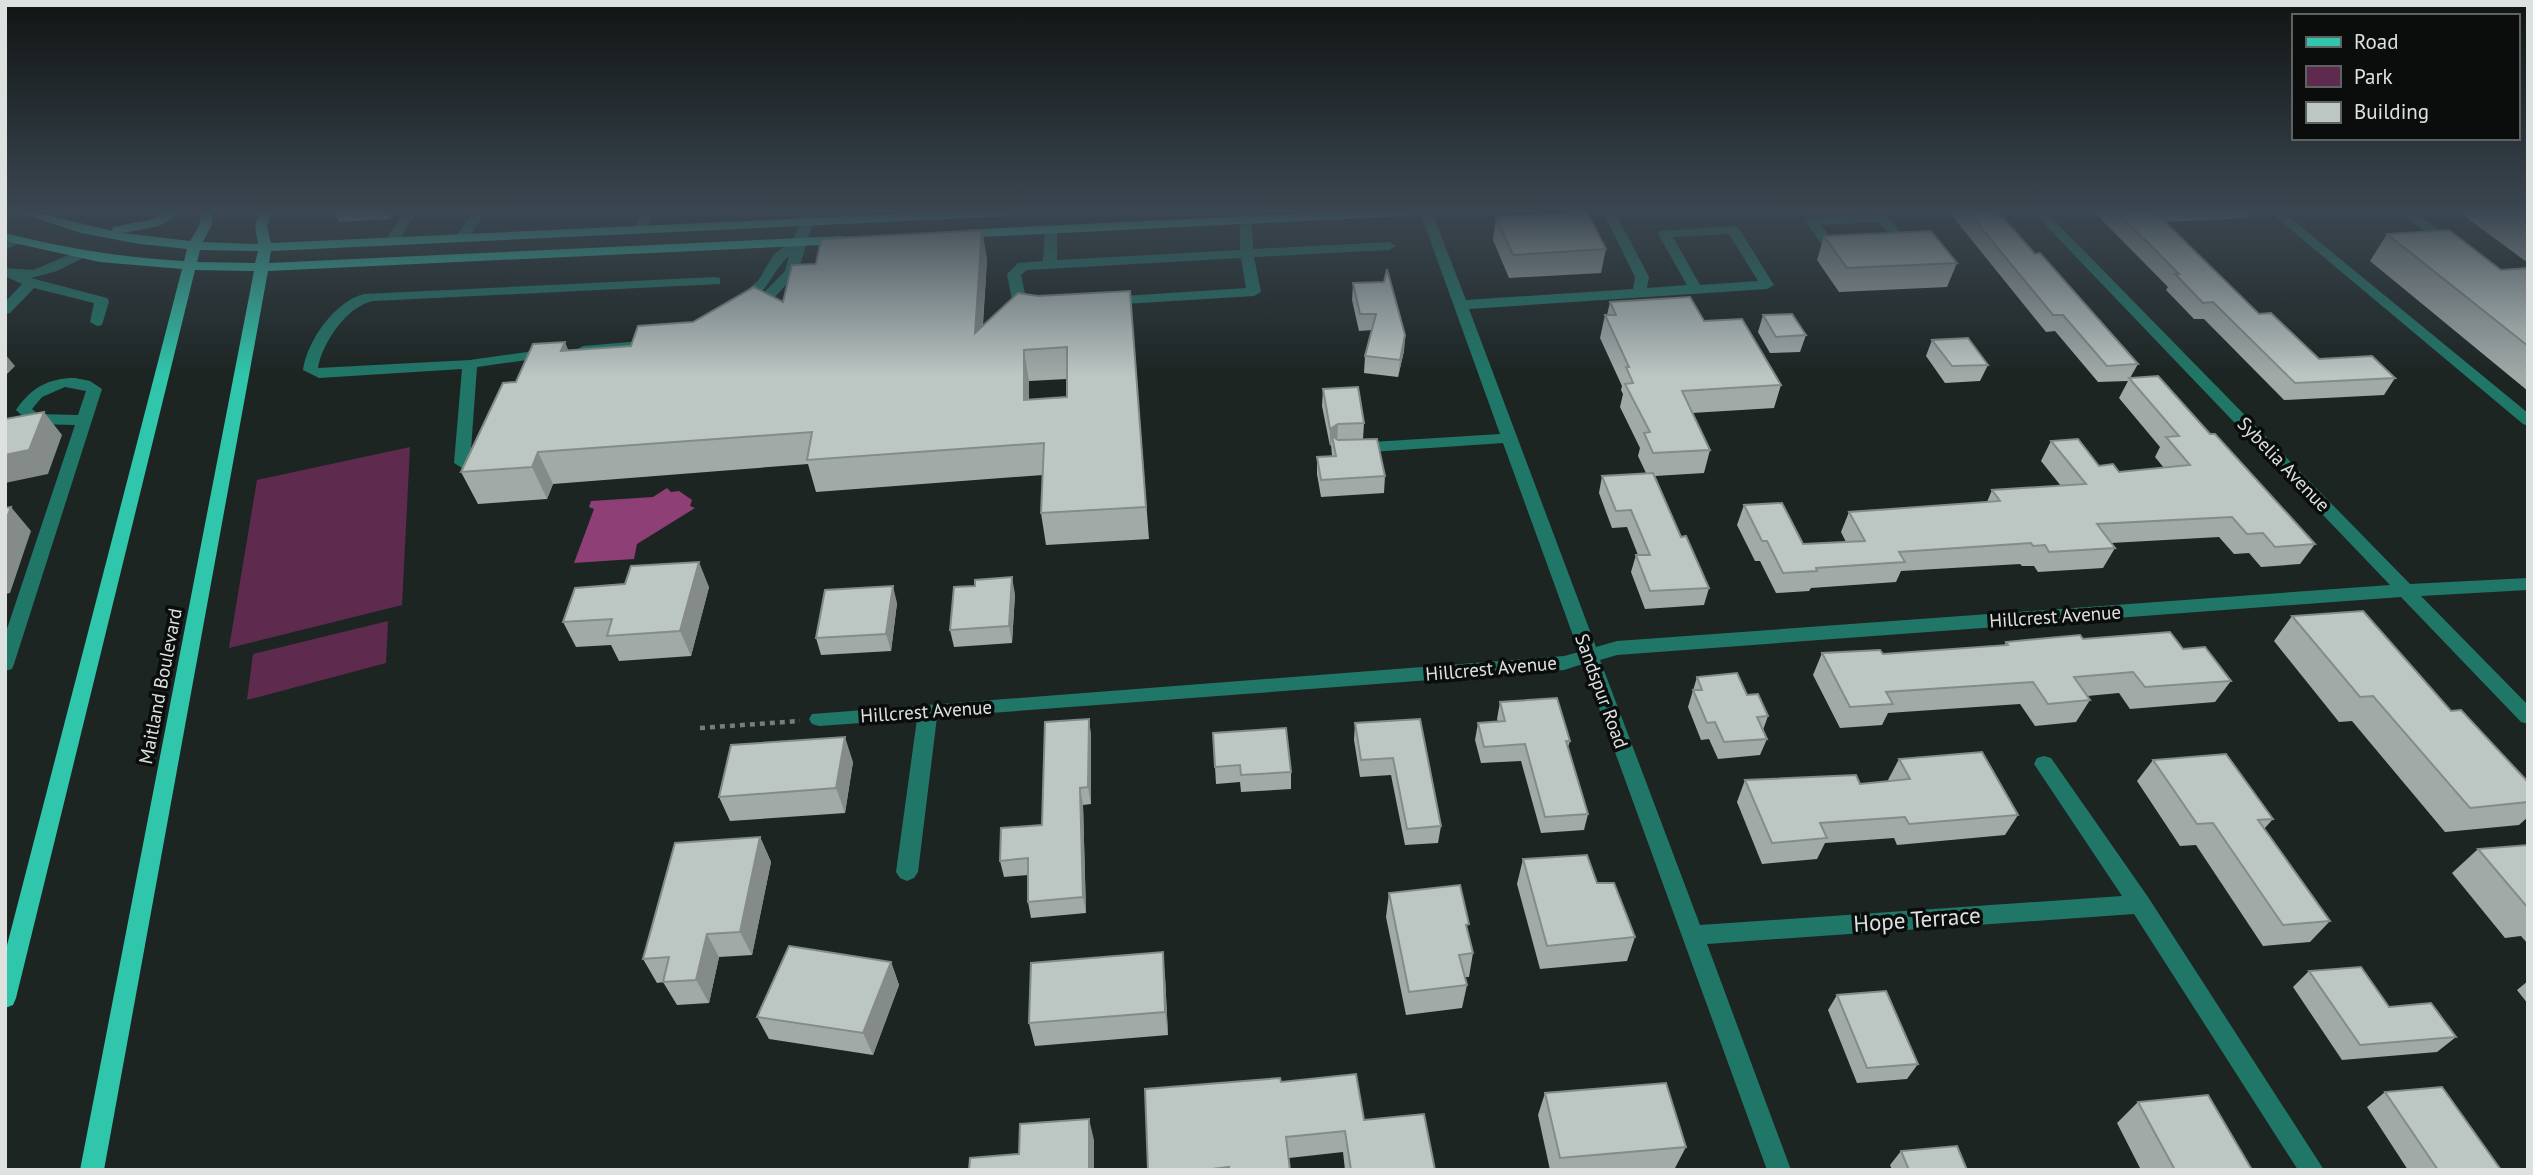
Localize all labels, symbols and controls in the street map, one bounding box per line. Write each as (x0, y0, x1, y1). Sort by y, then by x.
legend (2292, 14, 2519, 140)
text: Road (2354, 28, 2398, 55)
text: Park (2354, 63, 2393, 90)
text: Building (2354, 98, 2429, 125)
street label: Sybelia Avenue (2233, 412, 2335, 516)
street label: Hillcrest Avenue (1988, 599, 2122, 633)
street label: Maitland Boulevard (133, 606, 187, 766)
street label: Sandspur Road (1570, 630, 1634, 752)
street label: Hillcrest Avenue (1424, 650, 1558, 686)
street label: Hillcrest Avenue (859, 694, 993, 728)
street label: Hope Terrace (1852, 900, 1982, 938)

